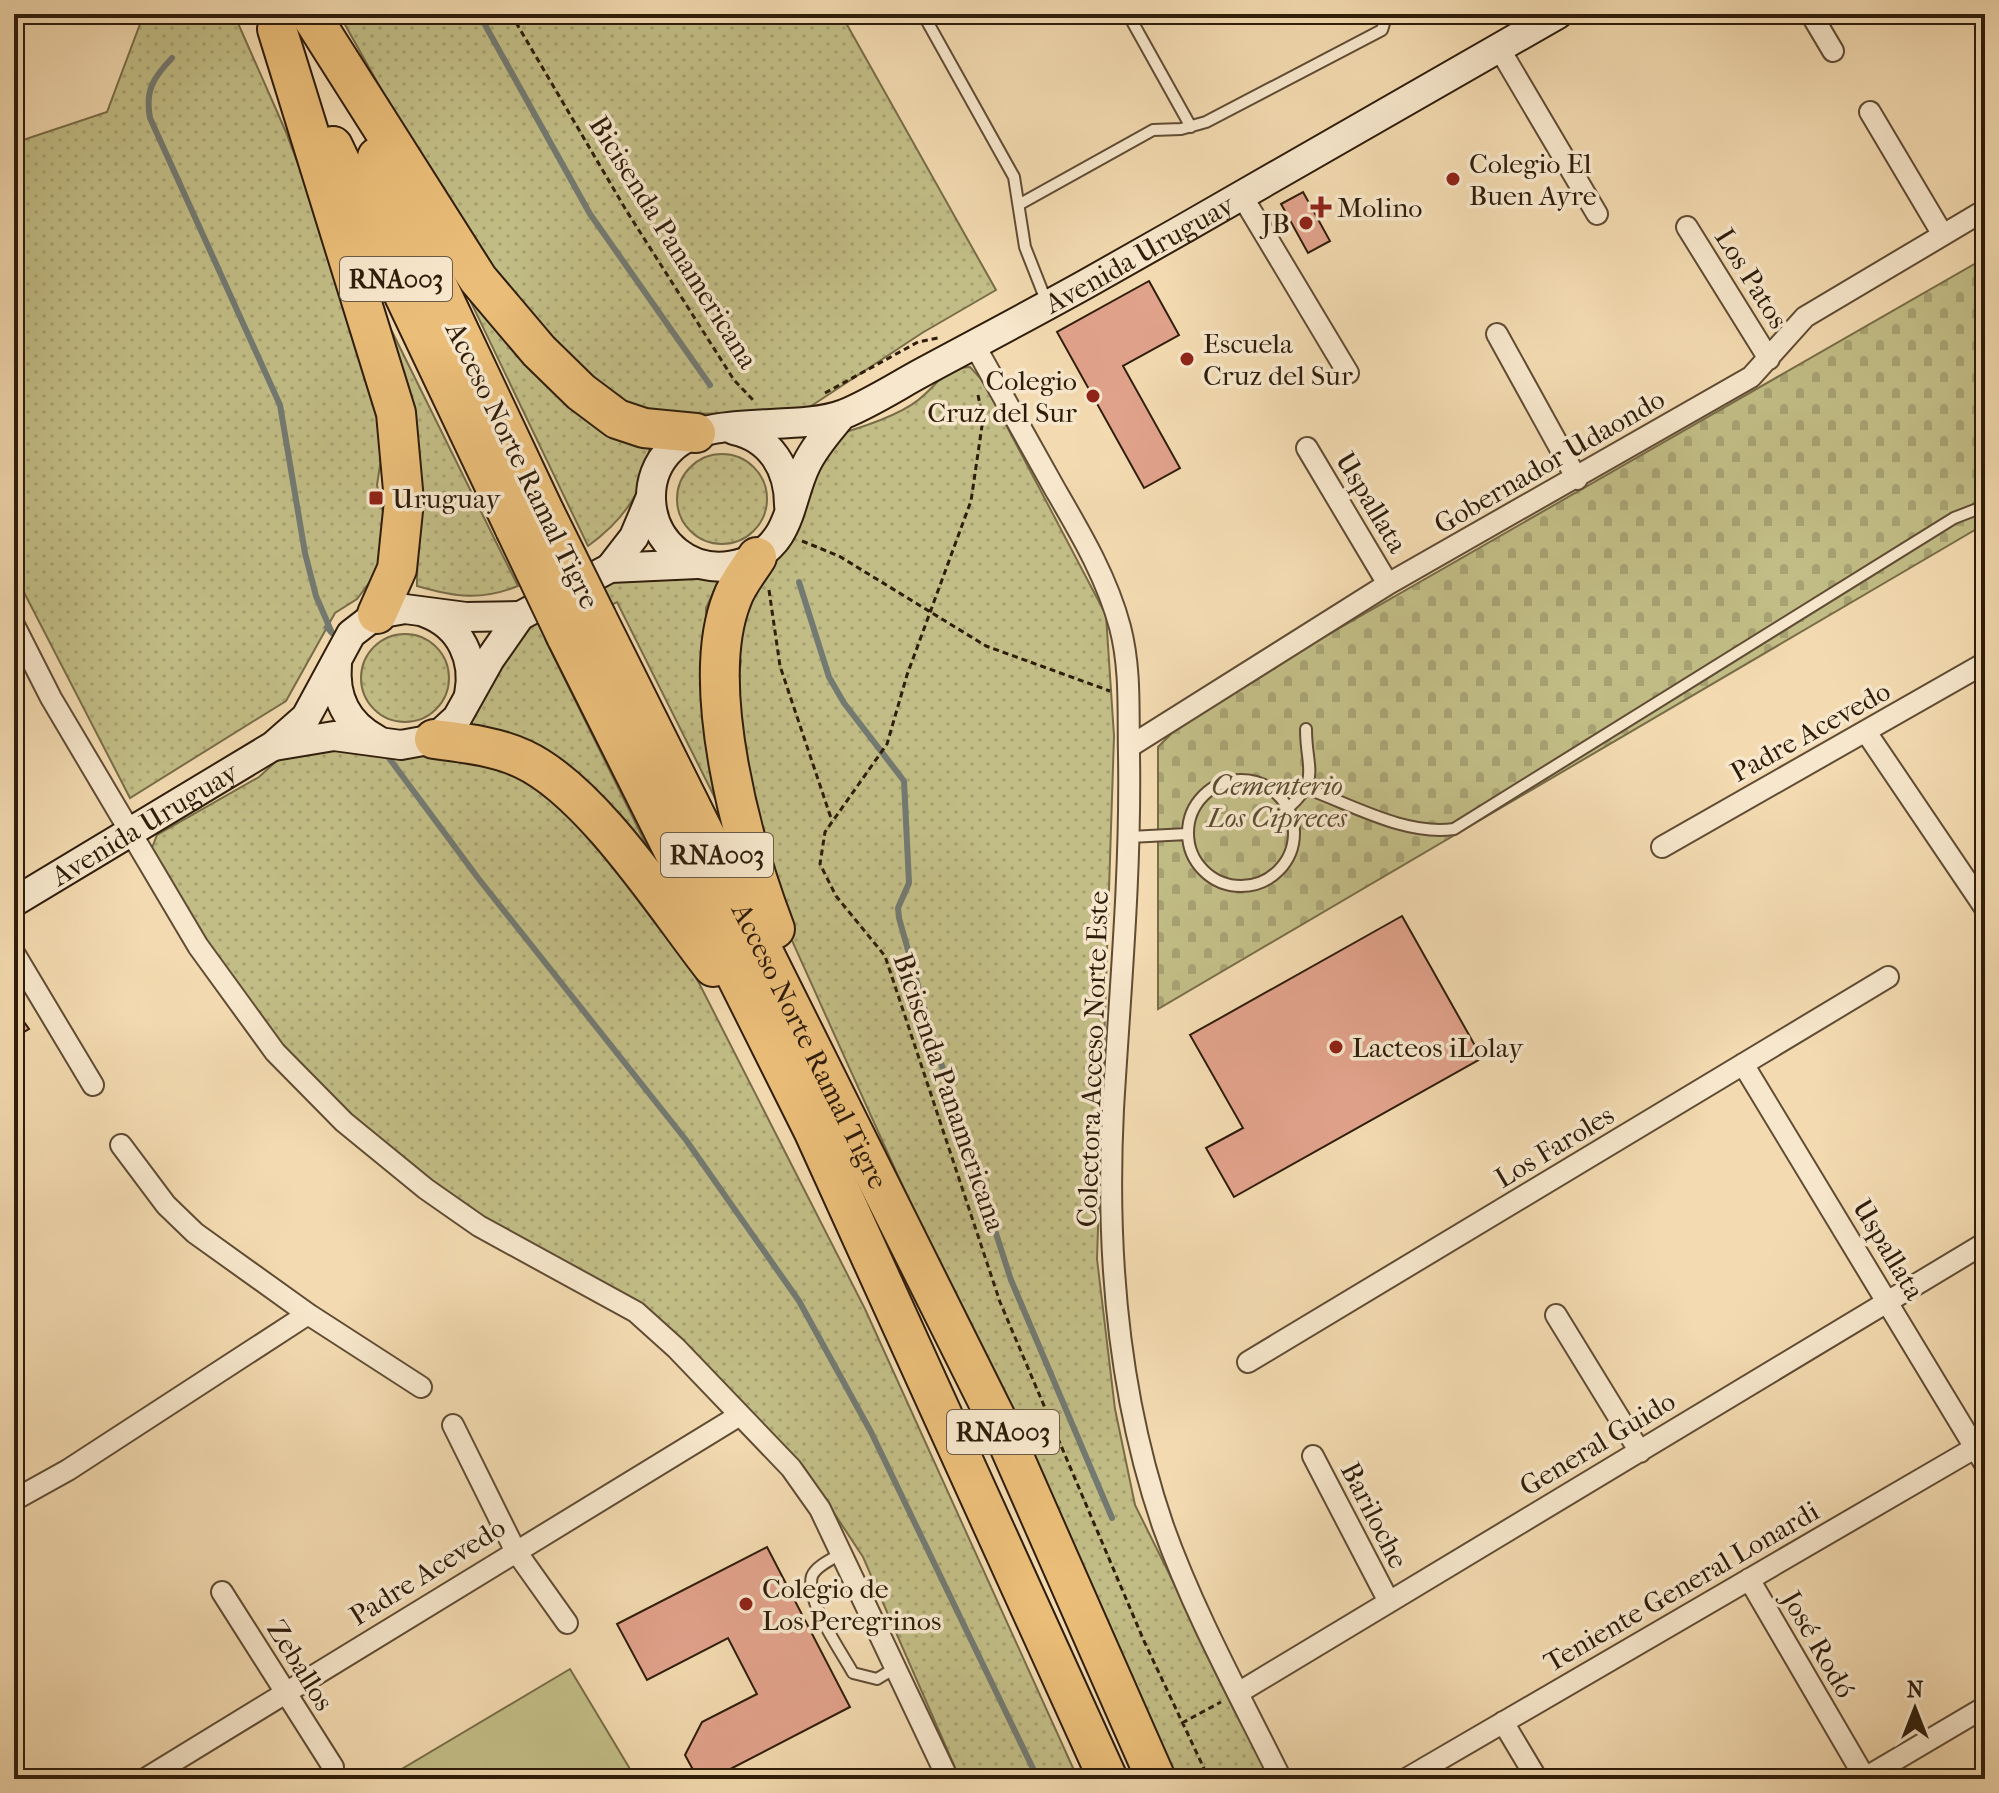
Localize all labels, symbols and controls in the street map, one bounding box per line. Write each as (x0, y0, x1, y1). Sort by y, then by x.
street label: Bicisenda Panamericana (582, 110, 765, 376)
place label: Colegio El Buen Ayre (1469, 147, 1597, 212)
marker: Colegio El Buen Ayre (1444, 170, 1462, 188)
street label: Avenida Uruguay (1038, 187, 1241, 321)
place label: Molino (1337, 191, 1423, 224)
marker: Molino (1312, 198, 1330, 216)
place label: JB (1259, 207, 1290, 240)
marker: JB (1297, 214, 1315, 232)
street label: Los Patos (1708, 222, 1795, 334)
road number: RNA003 (340, 257, 452, 301)
street label: Acceso Norte Ramal Tigre (438, 316, 606, 614)
place label: Escuela Cruz del Sur (1203, 327, 1353, 392)
marker: Escuela Cruz del Sur (1178, 350, 1196, 368)
place label: Colegio Cruz del Sur (927, 364, 1077, 429)
street label: Gobernador Udaondo (1428, 382, 1670, 541)
marker: Colegio Cruz del Sur (1084, 387, 1102, 405)
street label: Uspallata (1329, 446, 1415, 559)
place label: Uruguay (392, 482, 501, 515)
marker: Uruguay (367, 489, 385, 507)
street label: Padre Acevedo (1725, 674, 1896, 789)
street label: Avenida Uruguay (44, 755, 245, 893)
park label: Cementerio Los Cipreces (1205, 769, 1348, 834)
road number: RNA003 (661, 833, 773, 877)
street label: Colectora Acceso Norte Este (1070, 890, 1115, 1228)
street label: Acceso Norte Ramal Tigre (724, 897, 895, 1194)
street label: Bicisenda Panamericana (886, 949, 1013, 1236)
place label: Lacteos iLolay (1352, 1031, 1524, 1064)
marker: Lacteos iLolay (1327, 1038, 1345, 1056)
street label: Los Faroles (1489, 1098, 1620, 1195)
street label: Uspallata (1846, 1193, 1932, 1306)
street label: General Guido (1514, 1384, 1681, 1503)
road number: RNA003 (947, 1410, 1059, 1454)
street label: Bariloche (1334, 1457, 1415, 1574)
street label: Teniente General Lonardi (1538, 1494, 1825, 1679)
street label: Padre Acevedo (343, 1510, 511, 1632)
place label: Colegio de Los Peregrinos (762, 1572, 941, 1637)
street label: José Rodó (1774, 1583, 1862, 1704)
marker: Colegio de Los Peregrinos (737, 1595, 755, 1613)
street label: Zeballos (260, 1614, 341, 1717)
north arrow (1875, 1669, 1955, 1749)
text: N (1907, 1677, 1924, 1703)

